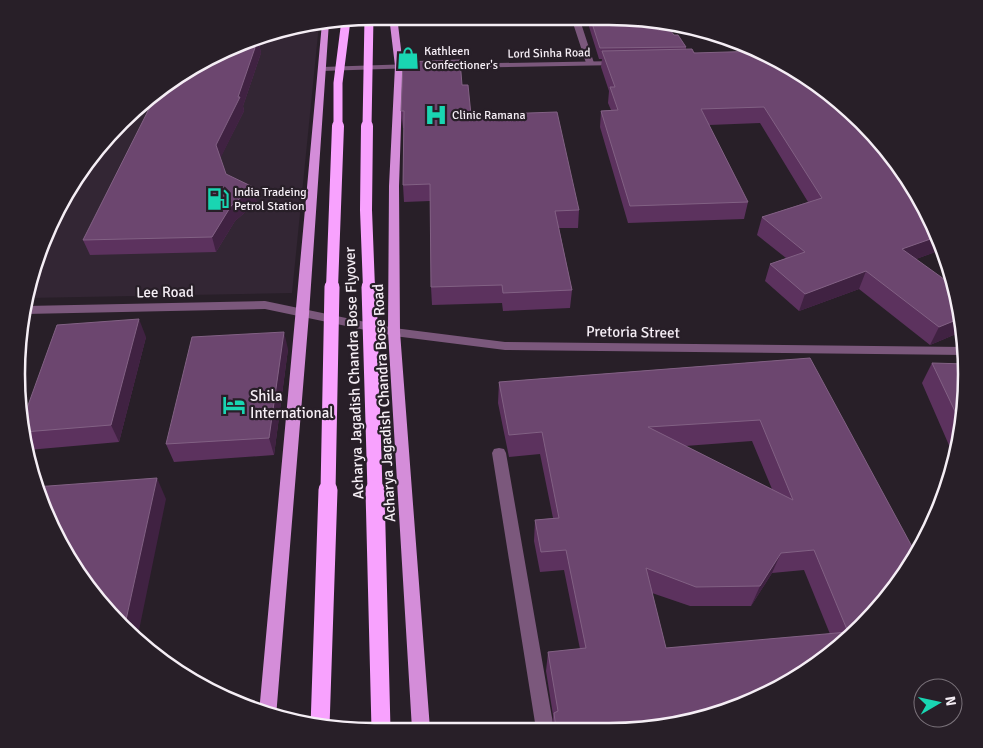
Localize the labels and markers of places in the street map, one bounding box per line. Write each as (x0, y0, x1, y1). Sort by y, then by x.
place label: Kathleen Confectioner's (424, 44, 498, 73)
shop icon: Kathleen Confectioner's (395, 45, 421, 71)
hospital icon: Clinic Ramana (423, 102, 449, 128)
place label: Clinic Ramana (452, 108, 526, 123)
place label: India Tradeing Petrol Station (234, 185, 307, 214)
fuel station icon: India Tradeing Petrol Station (205, 186, 231, 212)
place label: Shila International (250, 387, 334, 422)
hotel icon: Shila International (221, 392, 247, 418)

